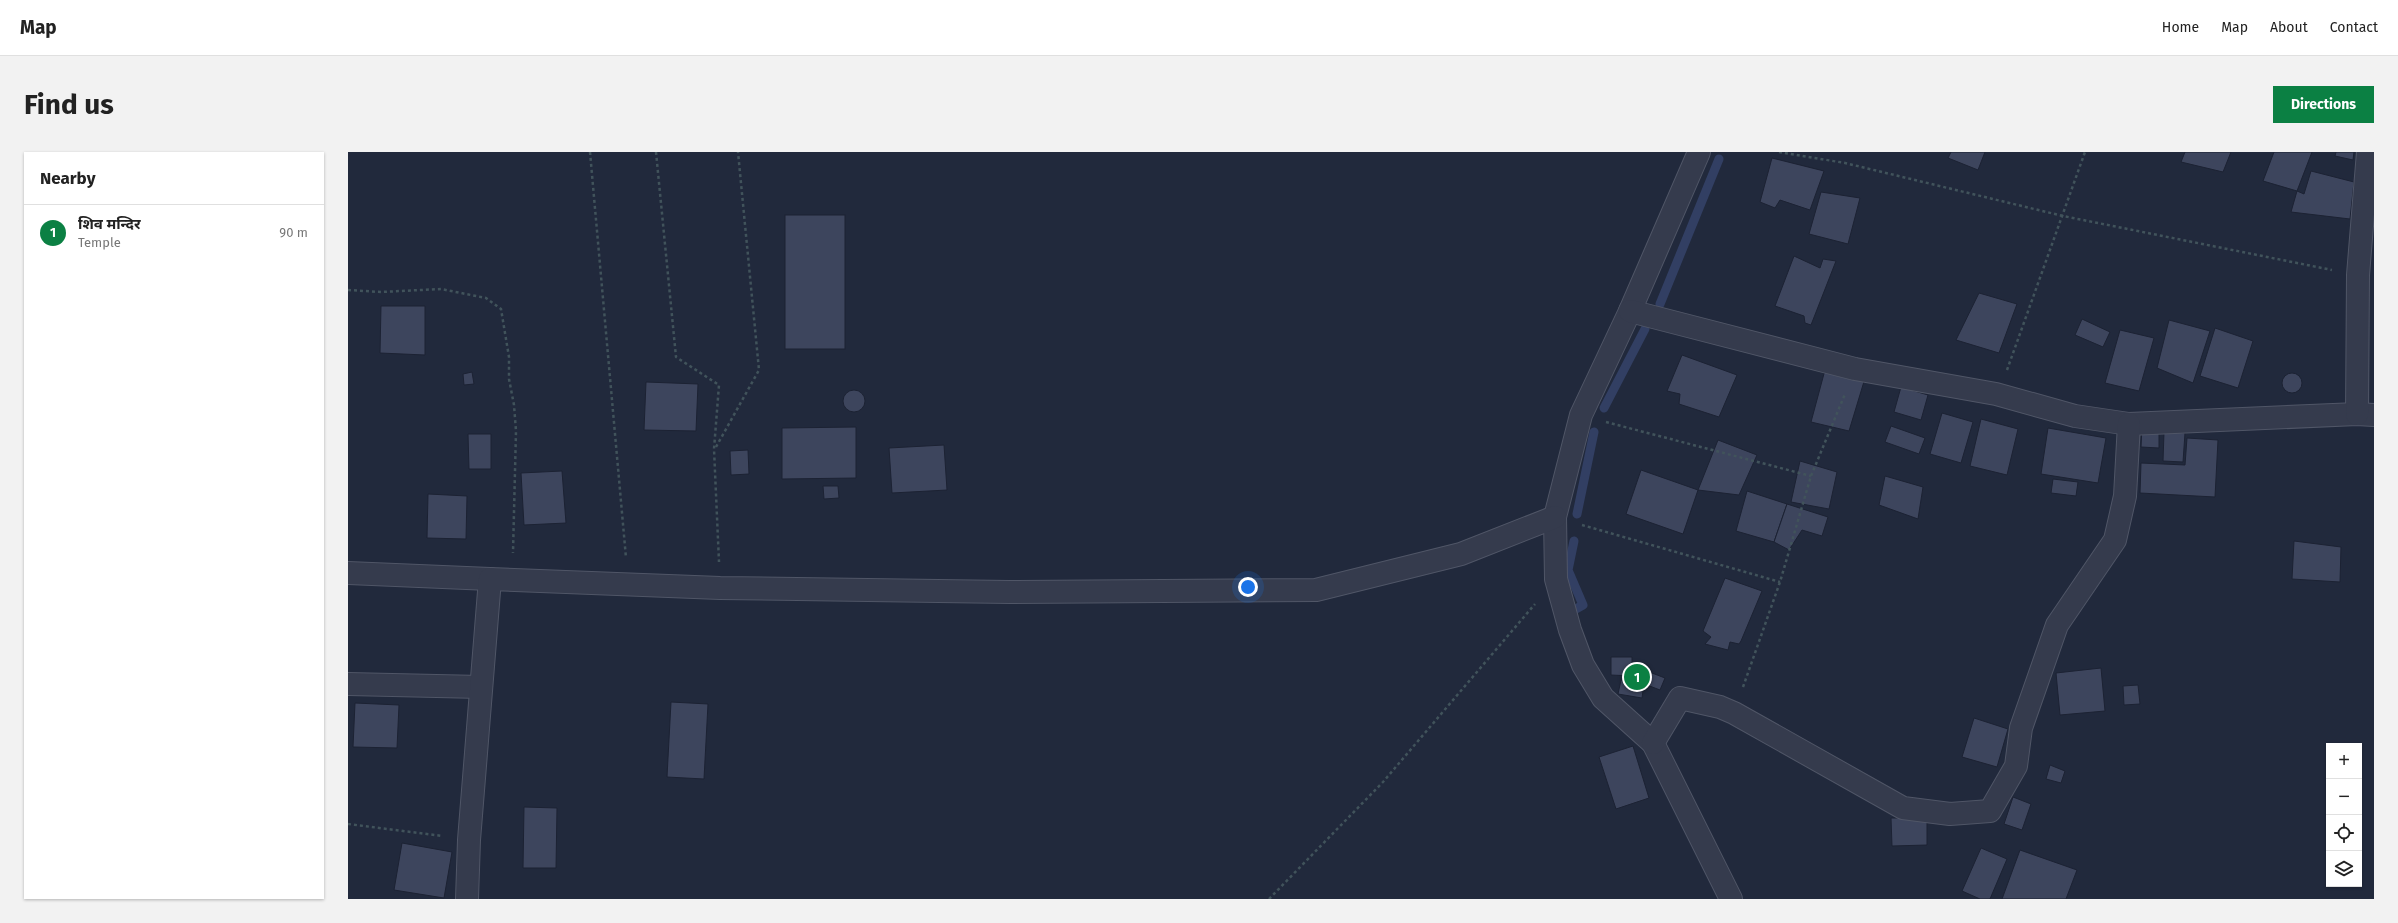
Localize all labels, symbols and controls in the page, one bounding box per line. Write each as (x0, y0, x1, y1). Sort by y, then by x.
text: Map (20, 16, 57, 39)
text: Home (2162, 19, 2199, 36)
text: Map (2221, 19, 2248, 36)
text: About (2270, 19, 2308, 36)
text: Contact (2330, 19, 2378, 36)
button: Directions (2273, 86, 2374, 123)
text: Find us (24, 88, 114, 121)
text: Nearby (40, 168, 95, 189)
text: शिव मन्दिर (78, 215, 141, 233)
text: 1 (50, 225, 56, 240)
text: 90 m (279, 225, 308, 240)
text: Temple (78, 235, 121, 250)
your location (1238, 577, 1258, 597)
pin: 1 (1624, 662, 1650, 692)
map controls (2326, 743, 2362, 887)
button: + (2326, 743, 2362, 779)
button: − (2326, 779, 2362, 815)
button: locate (2326, 815, 2362, 851)
button: layers (2326, 851, 2362, 887)

